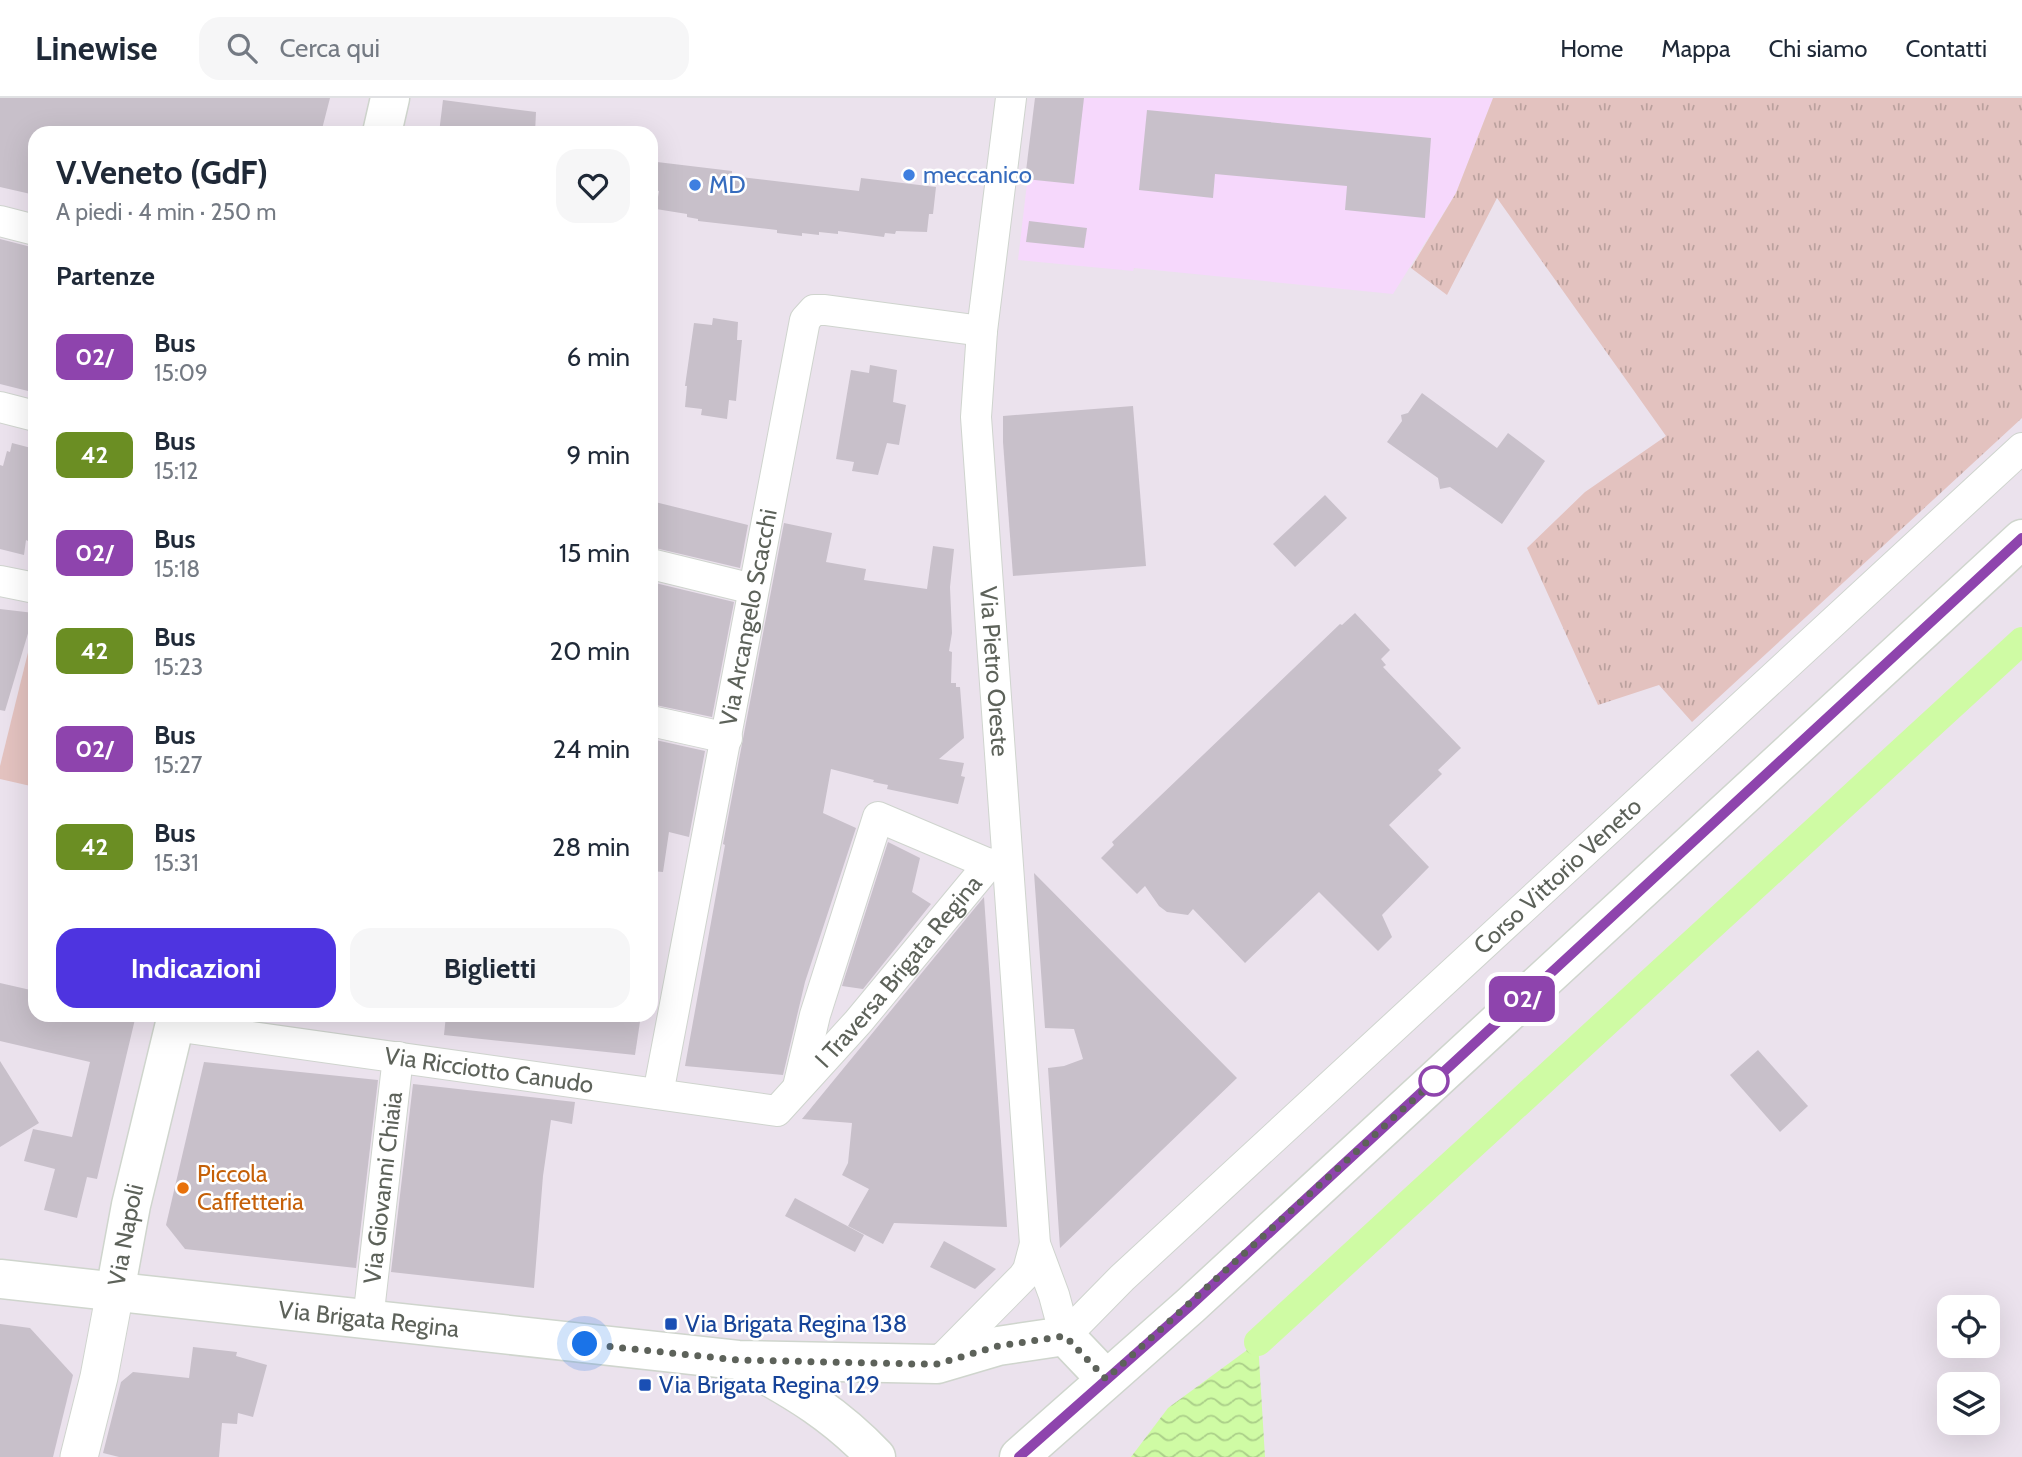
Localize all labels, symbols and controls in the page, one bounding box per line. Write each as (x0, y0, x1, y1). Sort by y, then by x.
search box (199, 17, 689, 80)
text: Linewise (35, 28, 157, 68)
icon: search (223, 29, 261, 67)
text: Cerca qui (279, 32, 380, 64)
text: Home (1560, 34, 1623, 63)
text: Mappa (1661, 34, 1730, 63)
text: Chi siamo (1768, 34, 1867, 63)
text: Contatti (1905, 34, 1987, 63)
button: heart (556, 149, 630, 223)
text: V.Veneto (GdF) (56, 152, 268, 192)
place label: meccanico (923, 160, 1032, 189)
marker: meccanico (901, 167, 917, 183)
place label: MD (709, 170, 746, 199)
marker: MD (687, 177, 703, 193)
text: A piedi · 4 min · 250 m (56, 198, 276, 226)
text: Partenze (56, 260, 155, 292)
text: Bus (154, 327, 195, 359)
text: 6 min (567, 341, 630, 373)
text: 02/ (75, 342, 114, 371)
text: 15:09 (154, 359, 208, 387)
text: Bus (154, 425, 195, 457)
text: 9 min (567, 439, 630, 471)
text: 42 (81, 440, 108, 469)
text: 15:12 (154, 457, 198, 485)
street label: Via Arcangelo Scacchi (713, 507, 783, 728)
text: Bus (154, 523, 195, 555)
text: 15 min (559, 537, 630, 569)
text: 02/ (75, 538, 114, 567)
text: 15:18 (154, 555, 200, 583)
street label: Via Pietro Oreste (974, 585, 1015, 758)
text: Bus (154, 621, 195, 653)
text: 20 min (550, 635, 630, 667)
text: 42 (81, 636, 108, 665)
text: 15:23 (154, 653, 203, 681)
text: Bus (154, 719, 195, 751)
text: 24 min (553, 733, 630, 765)
text: 02/ (75, 734, 114, 763)
text: 15:27 (154, 751, 202, 779)
street label: Corso Vittorio Veneto (1468, 791, 1647, 960)
text: Bus (154, 817, 195, 849)
text: 28 min (552, 831, 630, 863)
text: 42 (81, 832, 108, 861)
text: 15:31 (154, 849, 199, 877)
street label: I Traversa Brigata Regina (809, 869, 988, 1073)
button: Indicazioni (56, 928, 336, 1008)
button: Biglietti (350, 928, 630, 1008)
line badge: 02/ (1482, 976, 1562, 1022)
text: 02/ (1503, 984, 1541, 1013)
street label: Via Ricciotto Canudo (383, 1041, 595, 1099)
unlabelled marker (1419, 1066, 1449, 1096)
street label: Via Giovanni Chiaia (357, 1090, 408, 1286)
place label: Piccola Caffetteria (197, 1159, 304, 1216)
marker: Piccola Caffetteria (175, 1180, 191, 1196)
street label: Via Napoli (101, 1181, 150, 1288)
street label: Via Brigata Regina (277, 1295, 461, 1343)
map controls (1937, 1295, 2000, 1435)
button: locate (1937, 1295, 2000, 1358)
place label: Via Brigata Regina 138 (685, 1309, 907, 1338)
marker: Via Brigata Regina 138 (663, 1316, 679, 1332)
your location (567, 1326, 602, 1361)
place label: Via Brigata Regina 129 (659, 1370, 880, 1399)
button: layers (1937, 1372, 2000, 1435)
marker: Via Brigata Regina 129 (637, 1377, 653, 1393)

